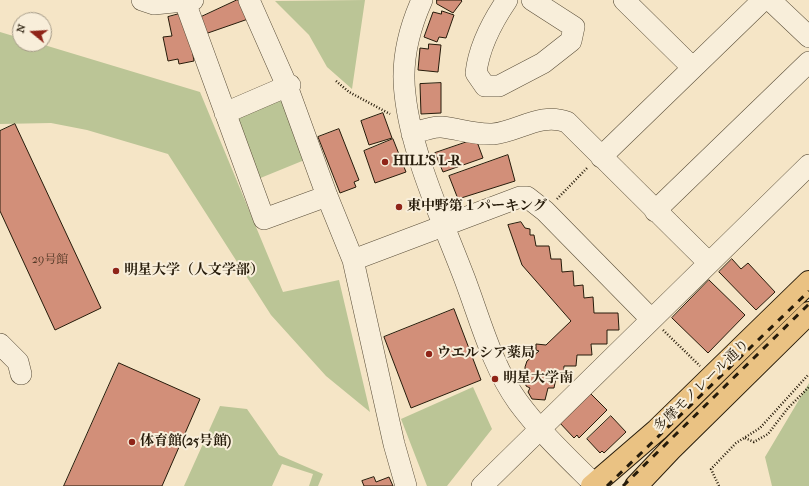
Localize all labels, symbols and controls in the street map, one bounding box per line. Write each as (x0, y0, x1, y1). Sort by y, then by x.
north arrow (12, 12, 52, 52)
text: N (14, 22, 29, 34)
place label: HILL'S L-R (393, 154, 461, 170)
marker: HILL'S L-R (380, 157, 390, 167)
place label: 東中野第１パーキング (407, 199, 547, 215)
marker: 東中野第１パーキング (394, 202, 404, 212)
house number: 29号館 (32, 253, 68, 267)
place label: 明星大学（人文学部） (124, 263, 264, 279)
marker: 明星大学（人文学部） (111, 266, 121, 276)
street label: 多摩モノレール通り (651, 336, 753, 436)
place label: ウエルシア薬局 (437, 346, 535, 362)
marker: ウエルシア薬局 (424, 349, 434, 359)
place label: 明星大学南 (503, 371, 573, 387)
marker: 明星大学南 (490, 374, 500, 384)
place label: 体育館(25号館) (140, 434, 231, 450)
marker: 体育館(25号館) (127, 437, 137, 447)

